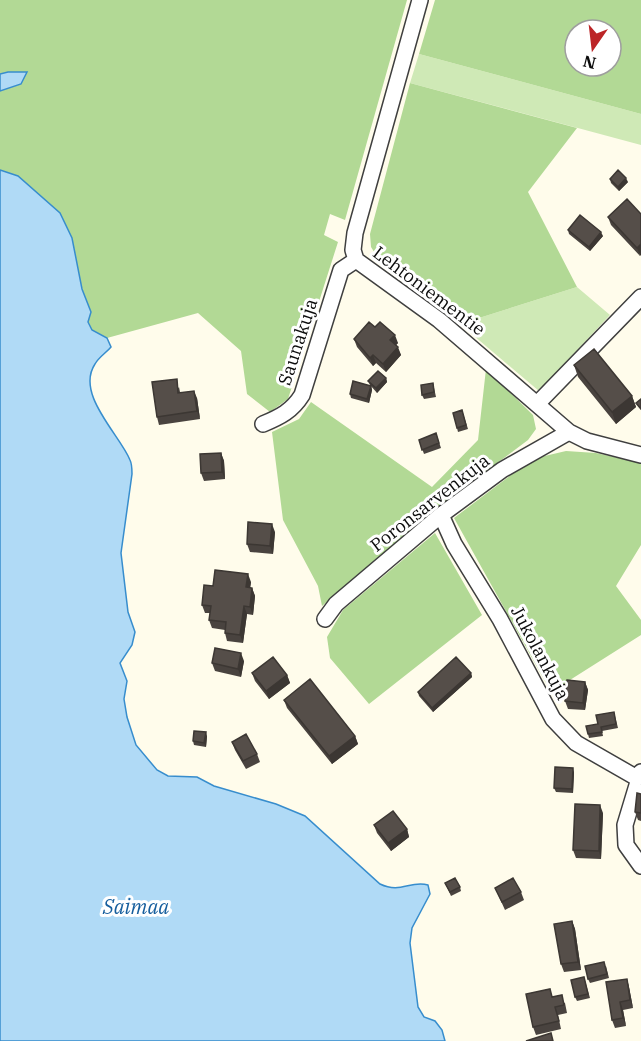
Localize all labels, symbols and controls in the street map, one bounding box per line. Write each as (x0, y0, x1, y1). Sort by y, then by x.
north arrow (563, 18, 623, 78)
text: N (581, 51, 598, 74)
street label: Lehtoniementie (369, 241, 490, 340)
street label: Saunakuja (273, 296, 322, 388)
street label: Poronsarvenkuja (365, 449, 494, 556)
street label: Jukolankuja (506, 602, 575, 704)
water label: Saimaa (102, 893, 169, 920)

